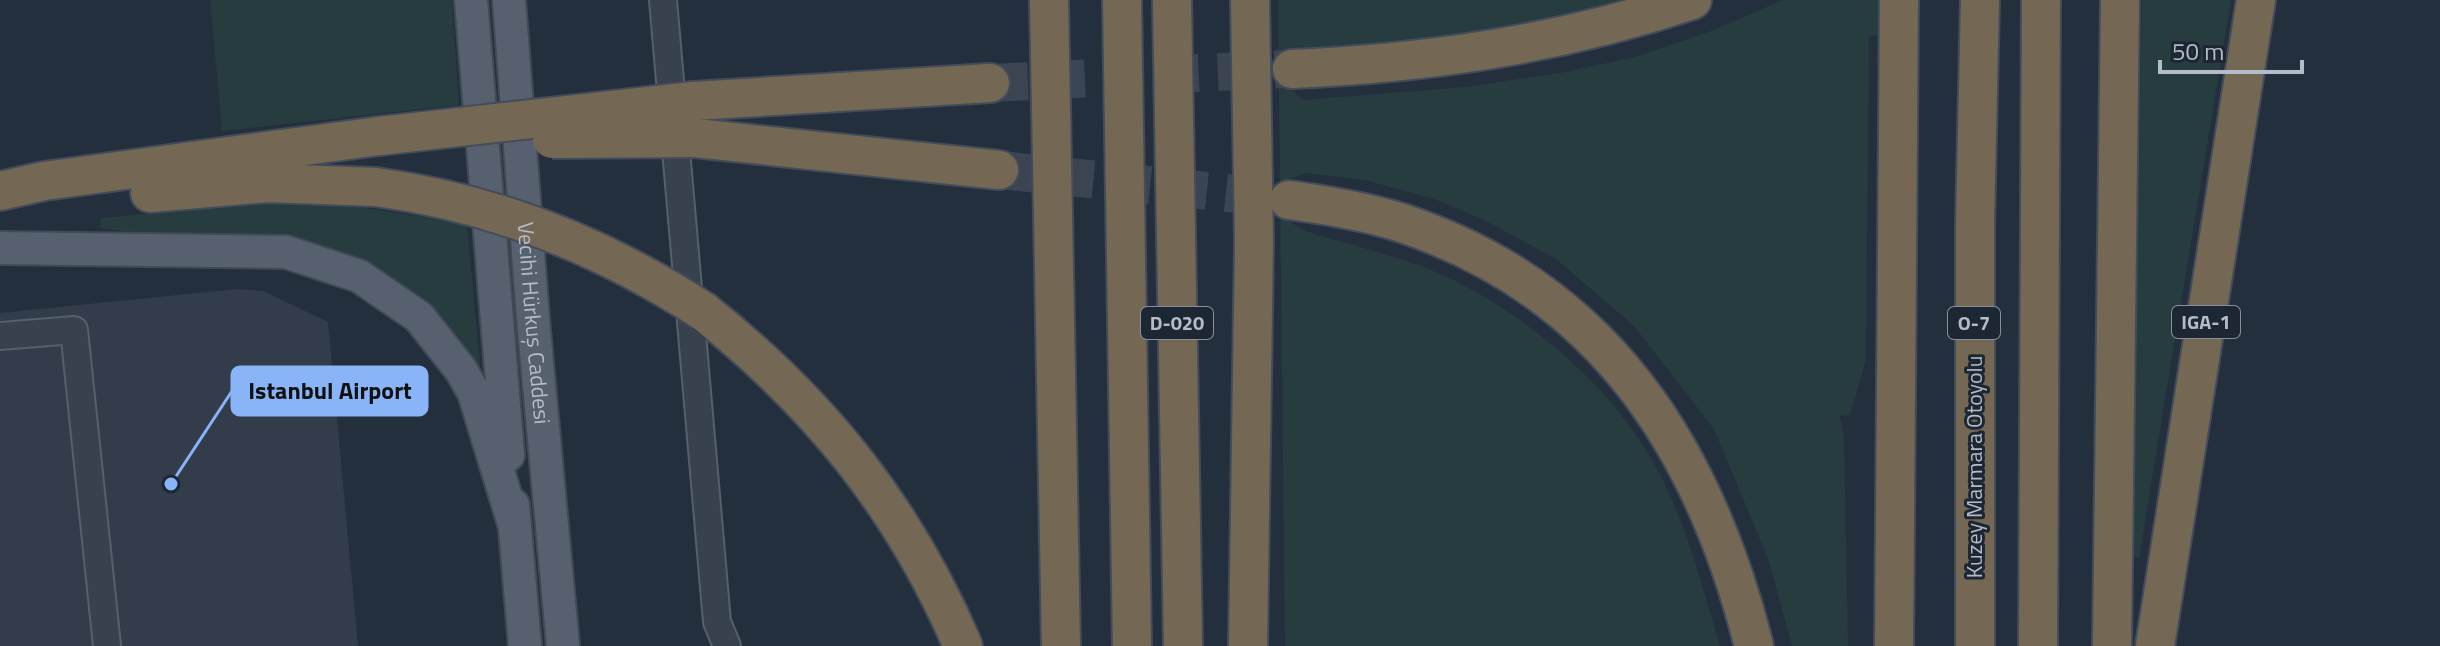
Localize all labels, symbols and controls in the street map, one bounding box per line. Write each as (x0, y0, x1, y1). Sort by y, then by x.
scale bar (2160, 24, 2302, 74)
text: 50 m (2172, 33, 2224, 69)
street label: Vecihi Hürkuş Caddesi (509, 221, 560, 426)
road number: IGA-1 (2172, 306, 2240, 338)
road number: D-020 (1141, 307, 1213, 339)
road number: O-7 (1948, 307, 2000, 339)
street label: Kuzey Marmara Otoyolu (1957, 356, 1991, 578)
callout: Istanbul Airport (232, 367, 427, 415)
text: Istanbul Airport (248, 372, 412, 408)

